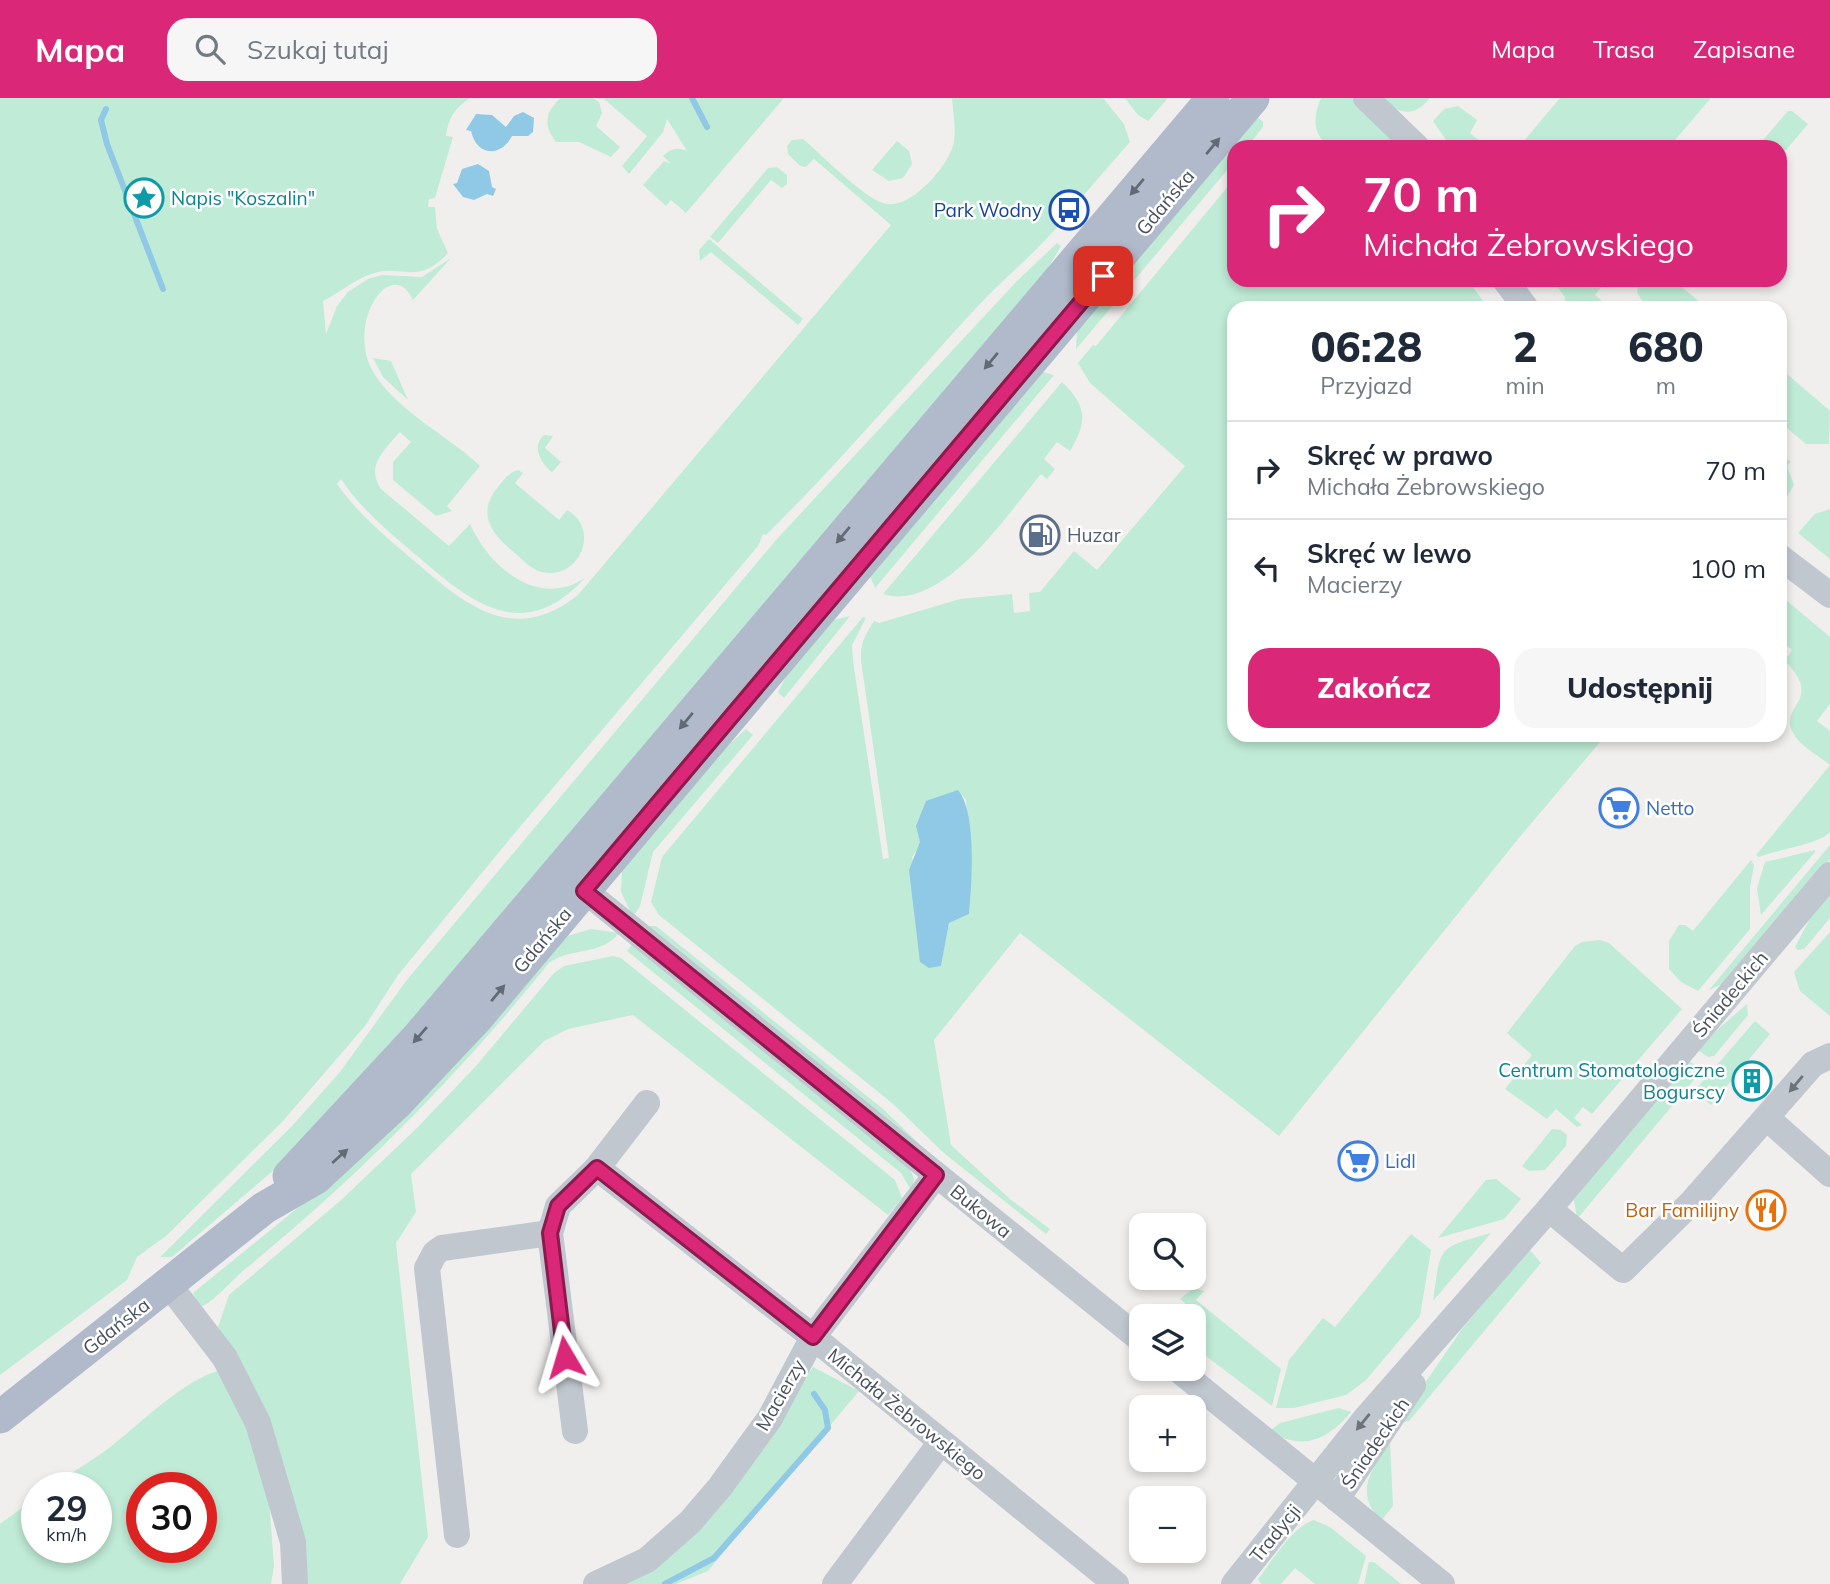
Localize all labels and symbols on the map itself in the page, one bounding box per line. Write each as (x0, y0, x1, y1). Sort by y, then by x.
one-way arrow (1205, 137, 1220, 154)
street label: Gdańska (1131, 164, 1199, 240)
place icon: Napis "Koszalin" (123, 177, 165, 219)
one-way arrow (1130, 179, 1145, 196)
place label: Napis "Koszalin" (171, 186, 315, 210)
bus stop icon: Park Wodny (1048, 189, 1090, 231)
place label: Park Wodny (934, 198, 1042, 222)
pin (1073, 246, 1133, 306)
one-way arrow (983, 352, 998, 370)
fuel station icon: Huzar (1019, 514, 1061, 556)
place label: Huzar (1067, 523, 1121, 547)
one-way arrow (836, 526, 851, 543)
one-way arrow (679, 713, 694, 730)
supermarket icon: Netto (1598, 787, 1640, 829)
place label: Netto (1646, 796, 1694, 820)
street label: Gdańska (508, 902, 576, 978)
street label: Śniadeckich (1687, 946, 1773, 1042)
one-way arrow (490, 984, 505, 1001)
one-way arrow (413, 1026, 428, 1043)
place label: Centrum Stomatologiczne Bogurscy (1498, 1058, 1725, 1104)
building icon: Centrum Stomatologiczne Bogurscy (1731, 1060, 1773, 1102)
one-way arrow (1789, 1075, 1804, 1092)
supermarket icon: Lidl (1337, 1140, 1379, 1182)
one-way arrow (331, 1148, 349, 1164)
place label: Lidl (1385, 1149, 1416, 1173)
street label: Bukowa (946, 1179, 1016, 1243)
restaurant icon: Bar Familijny (1745, 1189, 1787, 1231)
place label: Bar Familijny (1625, 1198, 1739, 1222)
street label: Gdańska (78, 1292, 154, 1360)
position arrow (528, 1320, 602, 1394)
street label: Michała Żebrowskiego (823, 1343, 991, 1485)
street label: Macierzy (750, 1355, 810, 1435)
street label: Śniadeckich (1336, 1393, 1414, 1493)
one-way arrow (1356, 1413, 1371, 1430)
speed limit sign: 30 (126, 1472, 217, 1563)
street label: Tradycji (1244, 1499, 1306, 1567)

